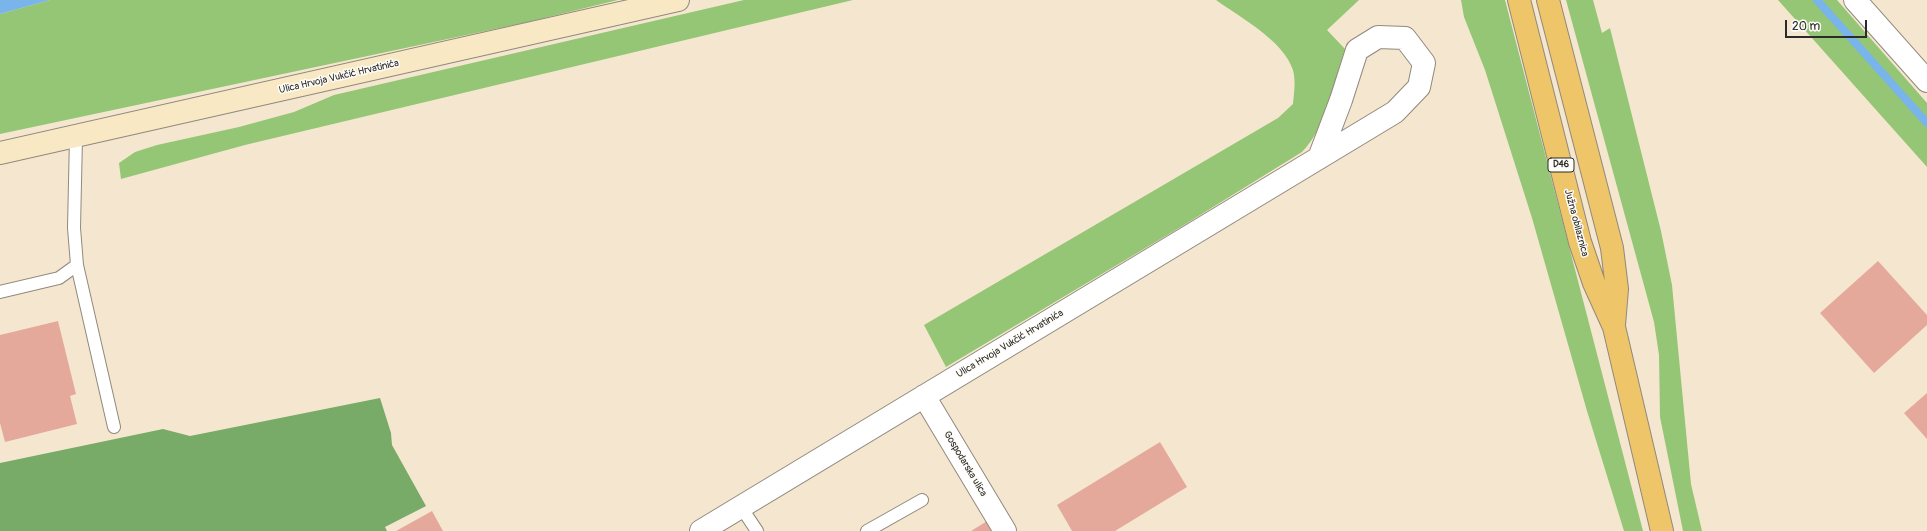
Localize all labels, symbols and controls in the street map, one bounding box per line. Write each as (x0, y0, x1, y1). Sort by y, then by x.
scale bar (1787, 12, 1869, 38)
text: 20 m (1792, 19, 1820, 34)
street label: Ulica Hrvoja Vukčić Hrvatinića (278, 57, 400, 97)
road number: D46 (1548, 158, 1574, 172)
street label: Južna obilaznica (1561, 188, 1591, 258)
street label: Ulica Hrvoja Vukčić Hrvatinića (954, 307, 1066, 381)
street label: Gospodarska ulica (941, 429, 989, 499)

